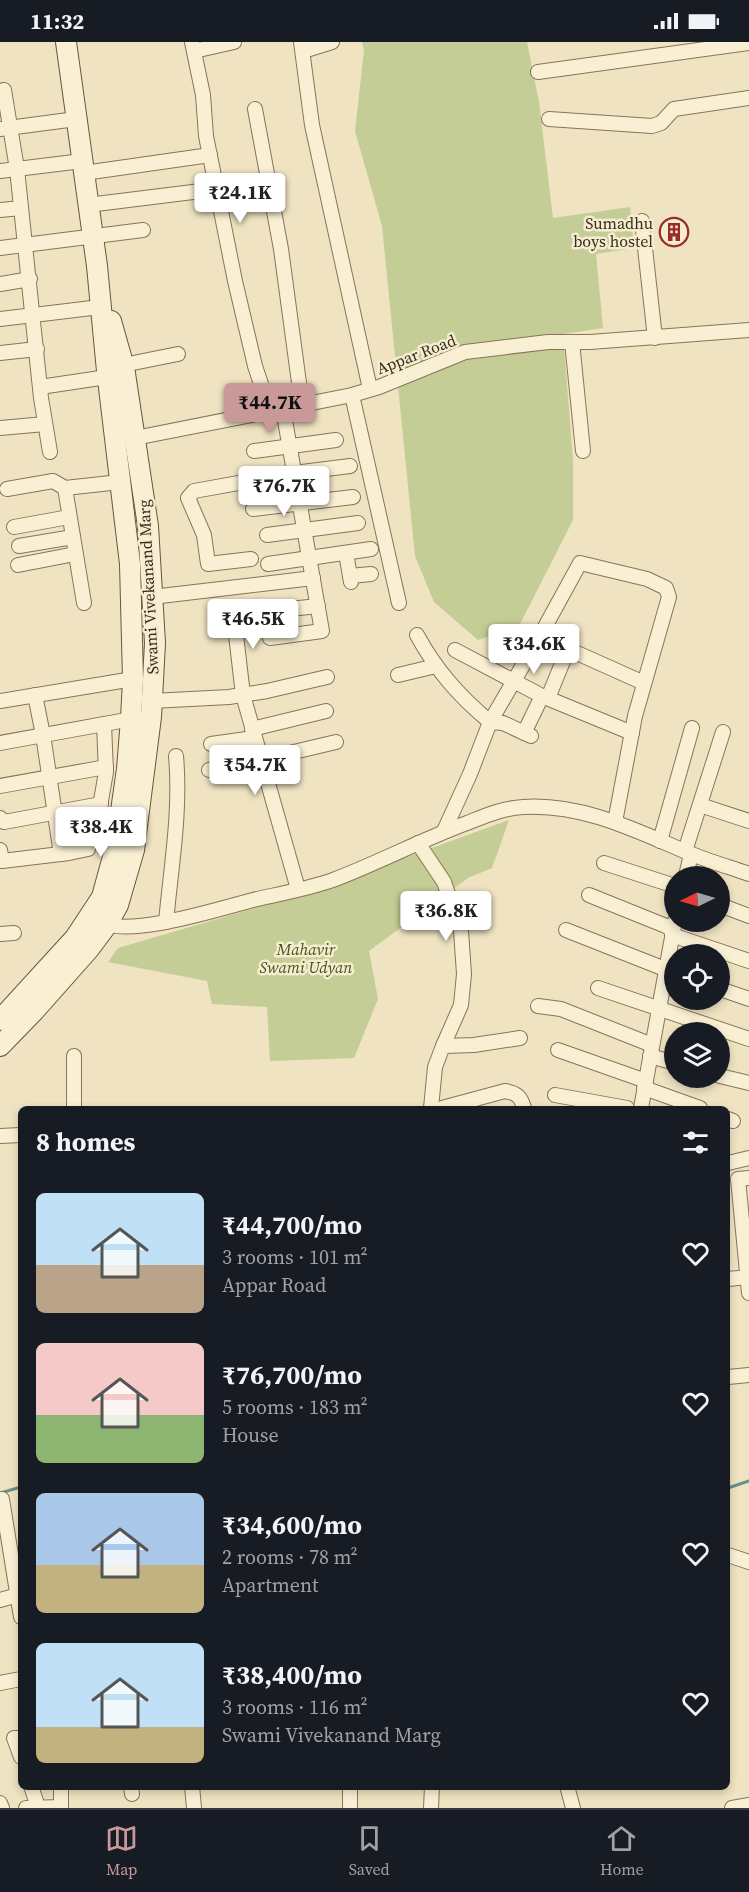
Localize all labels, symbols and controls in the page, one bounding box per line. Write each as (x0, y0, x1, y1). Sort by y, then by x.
text: 11:32 (30, 6, 84, 36)
pin: ₹24.1K (191, 173, 289, 224)
text: ₹24.1K (208, 178, 272, 206)
place label: Sumadhu boys hostel (573, 212, 653, 252)
building icon: Sumadhu boys hostel (658, 216, 690, 248)
street label: Appar Road (373, 329, 459, 379)
pin: ₹44.7K (221, 383, 319, 434)
text: ₹44.7K (238, 388, 302, 416)
pin: ₹76.7K (235, 466, 333, 517)
text: ₹76.7K (252, 471, 316, 499)
street label: Swami Vivekanand Marg (132, 499, 164, 675)
pin: ₹46.5K (204, 599, 302, 650)
text: ₹46.5K (221, 604, 285, 632)
pin: ₹34.6K (485, 624, 583, 675)
text: ₹34.6K (502, 629, 566, 657)
pin: ₹54.7K (206, 745, 304, 796)
text: ₹54.7K (223, 750, 287, 778)
pin: ₹38.4K (52, 807, 150, 858)
text: ₹38.4K (69, 812, 133, 840)
north arrow (664, 866, 730, 932)
map controls (664, 866, 730, 1088)
pin: ₹36.8K (397, 891, 495, 942)
text: ₹36.8K (414, 896, 478, 924)
park label: Mahavir Swami Udyan (260, 938, 352, 978)
button: locate (664, 944, 730, 1010)
button: layers (664, 1022, 730, 1088)
text: 8 homes (36, 1124, 135, 1160)
icon: filters (679, 1126, 712, 1159)
text: ₹44,700/mo (222, 1207, 362, 1243)
icon: home (84, 1217, 156, 1289)
icon: heart (679, 1237, 712, 1270)
text: 3 rooms · 101 m² (222, 1243, 368, 1271)
text: Appar Road (222, 1271, 326, 1299)
text: ₹76,700/mo (222, 1357, 362, 1393)
icon: home (84, 1367, 156, 1439)
icon: heart (679, 1387, 712, 1420)
text: 5 rooms · 183 m² (222, 1393, 368, 1421)
text: House (222, 1421, 279, 1449)
text: ₹34,600/mo (222, 1507, 362, 1543)
icon: home (84, 1517, 156, 1589)
icon: heart (679, 1537, 712, 1570)
text: 2 rooms · 78 m² (222, 1543, 358, 1571)
text: Apartment (222, 1571, 319, 1599)
text: ₹38,400/mo (222, 1657, 362, 1693)
icon: home (84, 1667, 156, 1739)
icon: heart (679, 1687, 712, 1720)
text: 3 rooms · 116 m² (222, 1693, 368, 1721)
text: Swami Vivekanand Marg (222, 1721, 441, 1749)
tab: Map (105, 1822, 138, 1880)
tab: Saved (349, 1822, 390, 1880)
tab: Home (600, 1822, 644, 1880)

